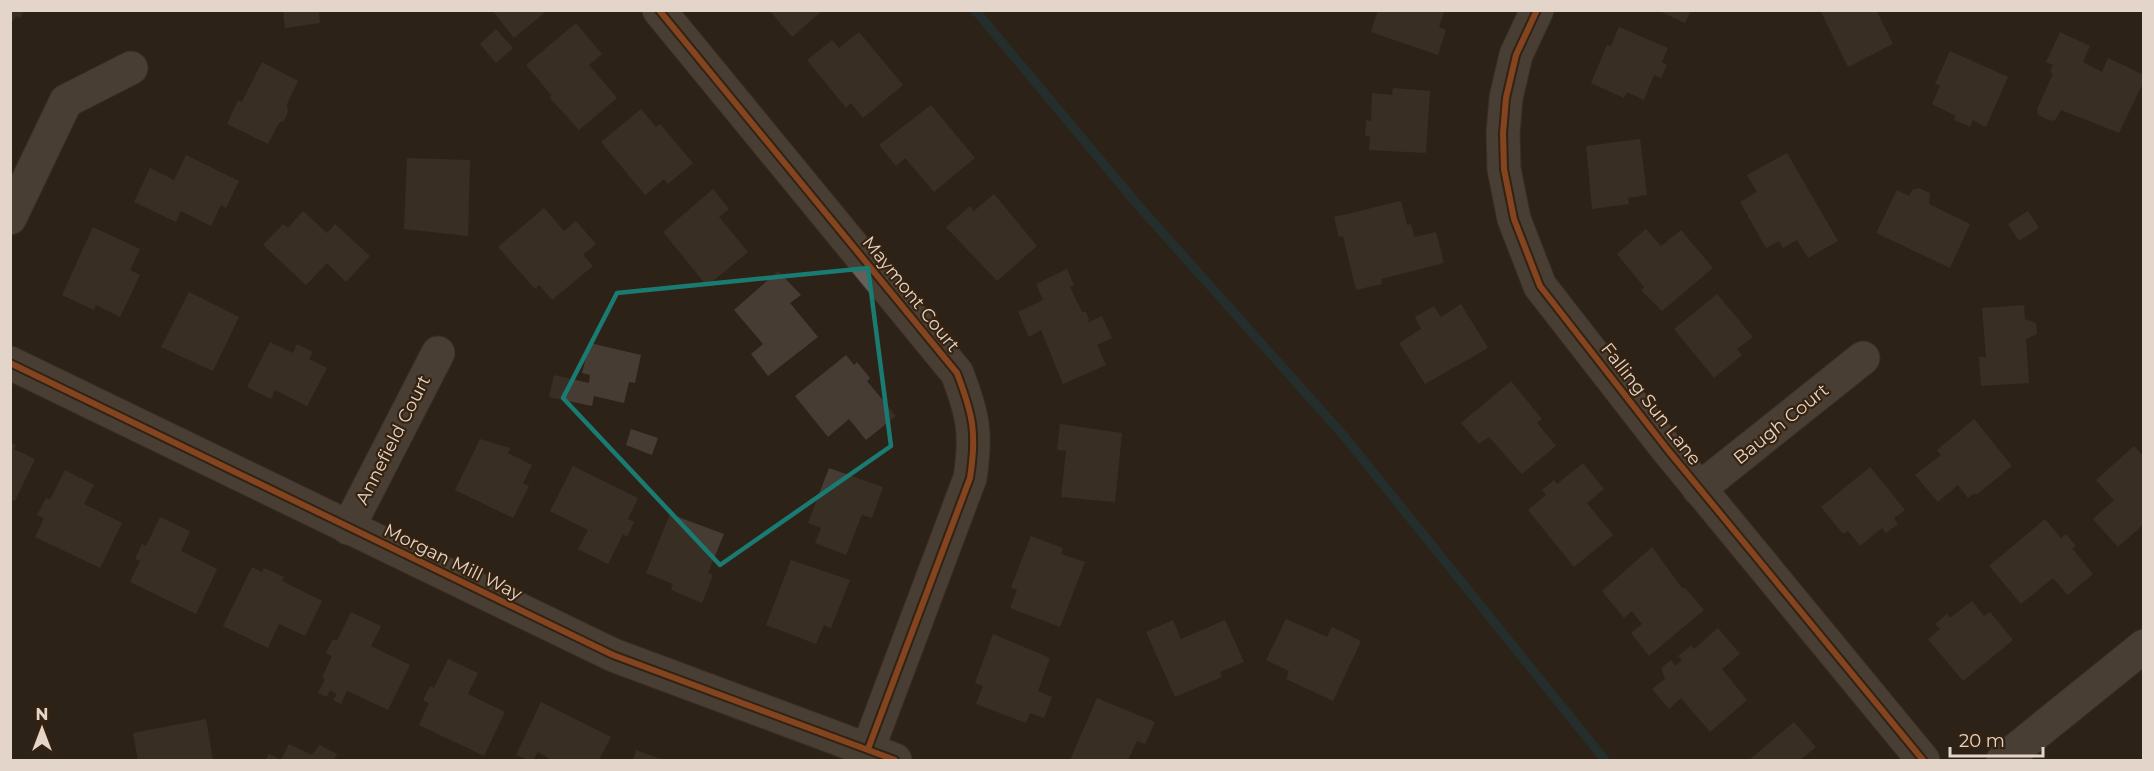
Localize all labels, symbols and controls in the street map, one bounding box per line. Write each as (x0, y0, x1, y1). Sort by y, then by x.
street label: Maymont Court (858, 232, 964, 356)
street label: Falling Sun Lane (1596, 338, 1706, 470)
street label: Annefield Court (351, 372, 435, 508)
street label: Baugh Court (1729, 379, 1833, 469)
street label: Morgan Mill Way (380, 519, 526, 605)
north arrow (12, 699, 72, 759)
text: N (36, 705, 48, 724)
scale bar (1950, 720, 2043, 758)
text: 20 m (1959, 730, 2005, 752)

